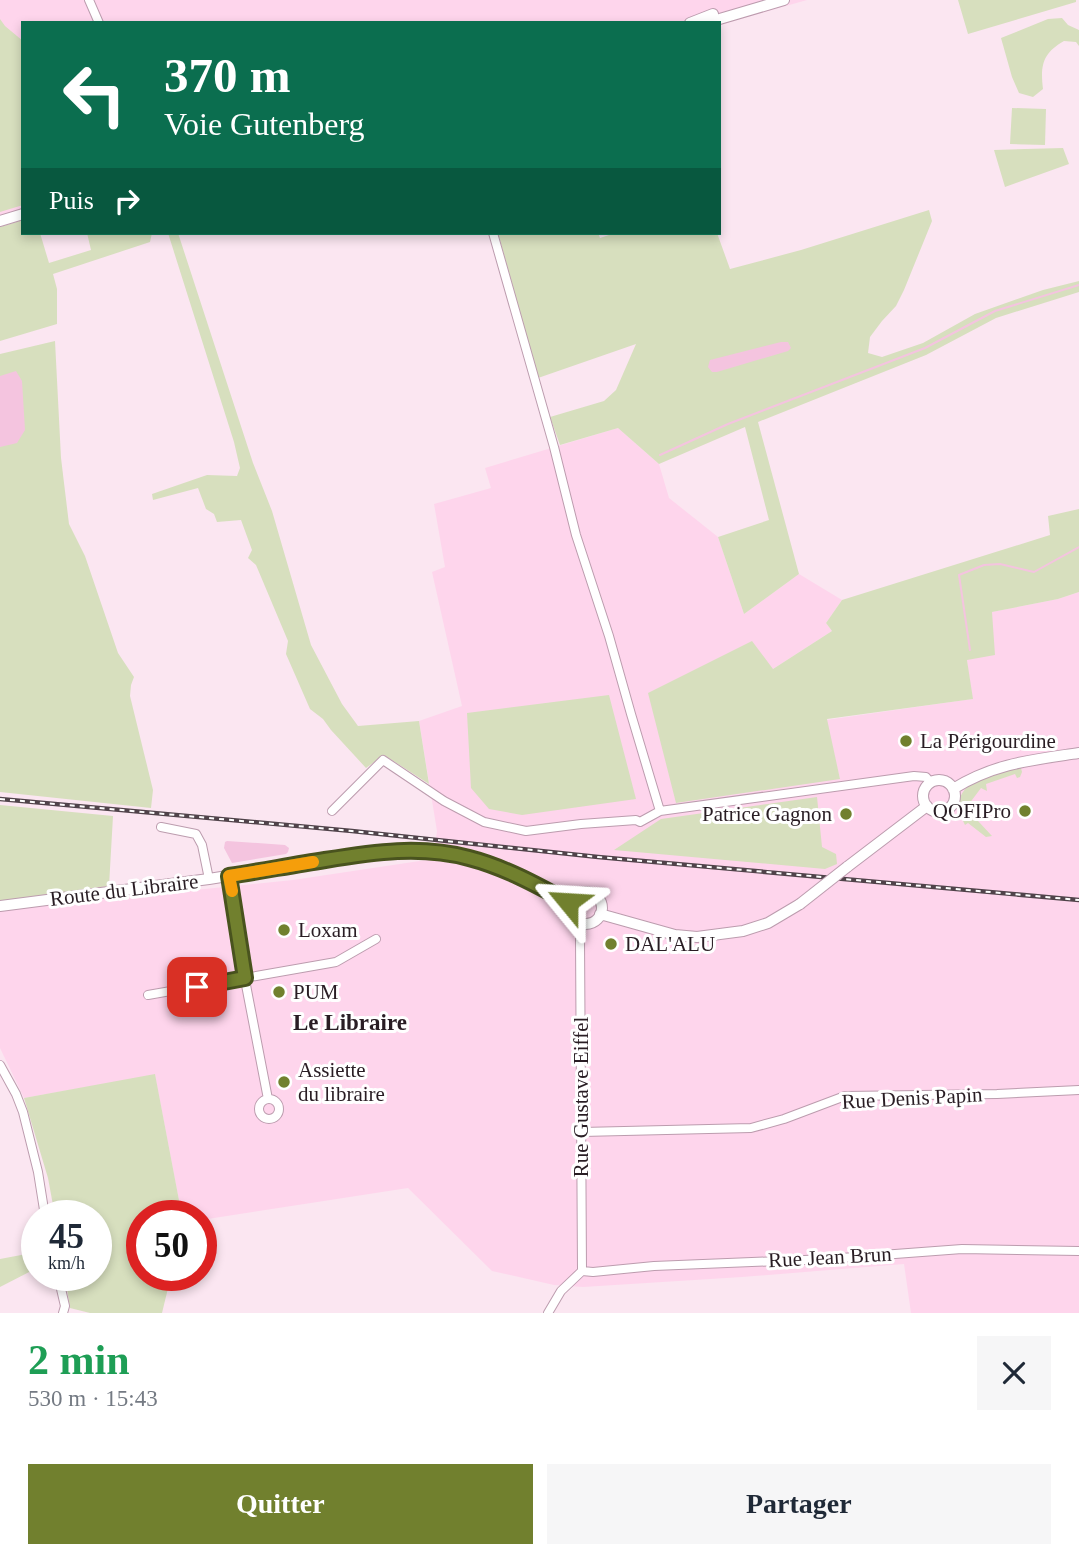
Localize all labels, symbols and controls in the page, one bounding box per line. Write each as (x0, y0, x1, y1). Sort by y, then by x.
text: 370 m (164, 48, 291, 103)
icon: left (49, 49, 140, 140)
text: Voie Gutenberg (164, 106, 365, 142)
icon: right (108, 182, 146, 220)
text: Puis (49, 186, 94, 215)
place label: La Périgourdine (920, 729, 1056, 753)
marker: La Périgourdine (898, 733, 914, 749)
place label: QOFIPro (933, 799, 1011, 823)
place label: Patrice Gagnon (702, 802, 832, 826)
marker: QOFIPro (1017, 803, 1033, 819)
marker: Patrice Gagnon (838, 806, 854, 822)
position arrow (531, 865, 605, 939)
street label: Route du Libraire (48, 869, 200, 911)
place label: Loxam (298, 918, 357, 942)
marker: Loxam (276, 922, 292, 938)
place label: DAL'ALU (625, 932, 715, 956)
marker: DAL'ALU (603, 936, 619, 952)
pin (167, 957, 227, 1017)
icon: arrive (178, 968, 216, 1006)
place label: PUM (293, 980, 339, 1004)
marker: PUM (271, 984, 287, 1000)
district label: Le Libraire (293, 1010, 407, 1035)
street label: Rue Gustave Eiffel (569, 1017, 593, 1177)
place label: Assiette du libraire (298, 1058, 385, 1106)
marker: Assiette du libraire (276, 1074, 292, 1090)
street label: Rue Denis Papin (841, 1082, 984, 1114)
speed limit sign: 50 (126, 1200, 217, 1291)
text: 45 (49, 1217, 84, 1256)
street label: Rue Jean Brun (768, 1242, 893, 1272)
text: km/h (48, 1253, 85, 1273)
button: close (977, 1336, 1051, 1410)
text: 2 min (28, 1337, 130, 1383)
text: 530 m · 15:43 (28, 1386, 158, 1411)
button: Quitter (28, 1464, 533, 1544)
button: Partager (547, 1464, 1051, 1544)

